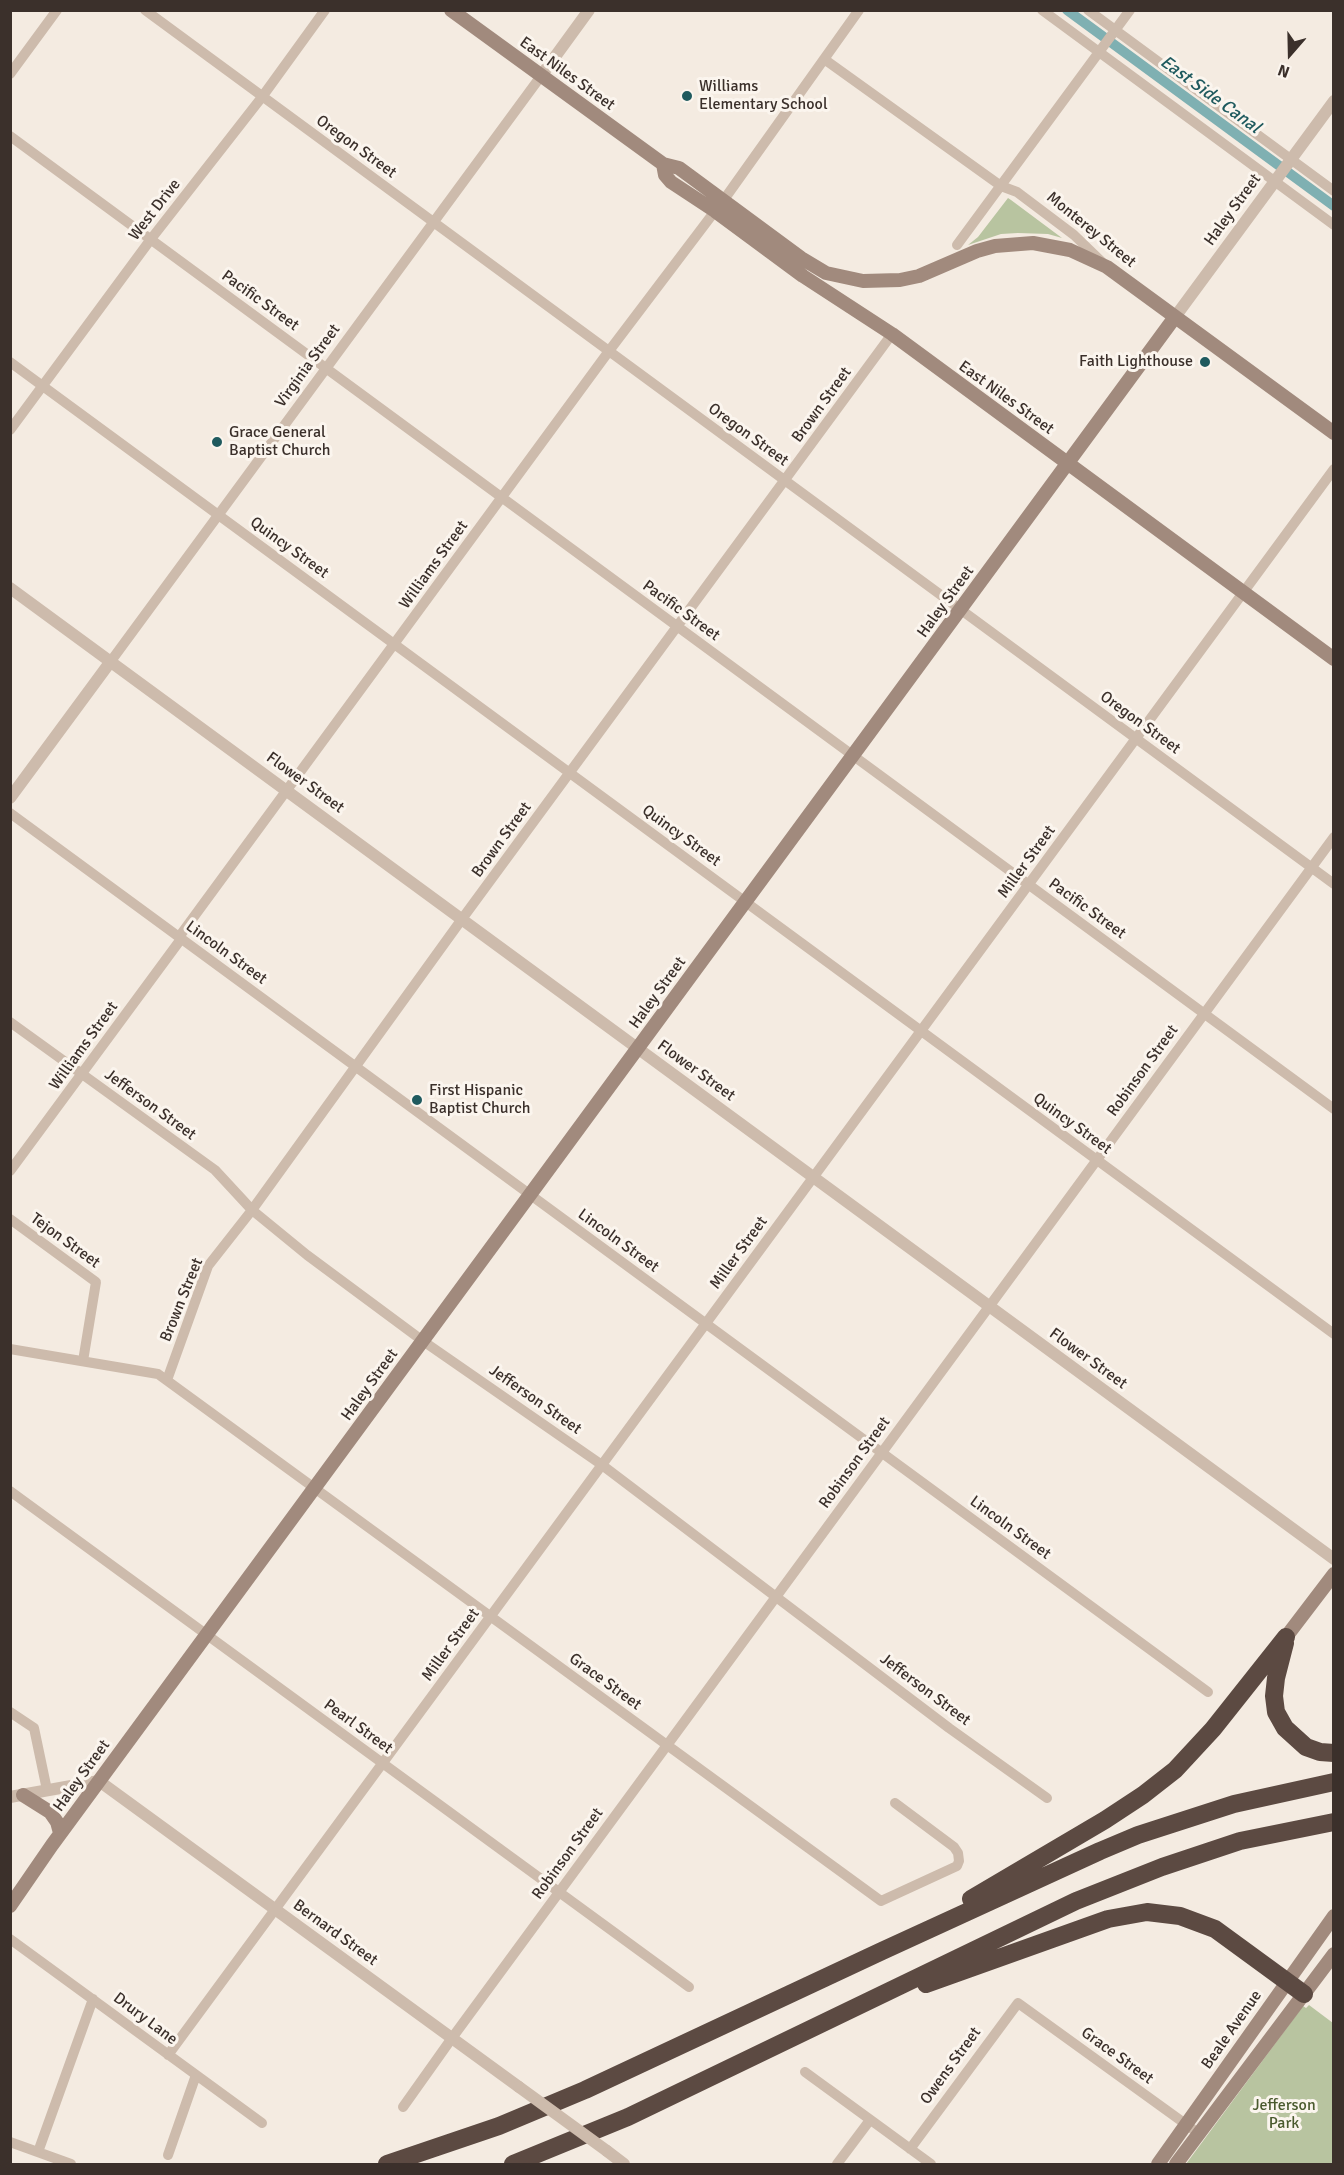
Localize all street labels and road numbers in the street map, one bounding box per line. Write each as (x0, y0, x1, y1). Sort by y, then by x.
street label: East Niles Street (516, 33, 618, 115)
street label: Oregon Street (312, 111, 400, 183)
street label: Haley Street (1201, 170, 1265, 250)
street label: West Drive (125, 175, 185, 245)
street label: Monterey Street (1042, 188, 1140, 272)
street label: Pacific Street (218, 267, 302, 335)
street label: Virginia Street (271, 321, 345, 411)
street label: East Niles Street (955, 357, 1057, 439)
street label: Brown Street (788, 363, 856, 447)
street label: Oregon Street (704, 399, 792, 471)
street label: Quincy Street (246, 513, 332, 583)
street label: Williams Street (396, 517, 472, 613)
street label: Haley Street (914, 562, 978, 642)
street label: Pacific Street (639, 577, 723, 645)
street label: Oregon Street (1096, 687, 1184, 759)
street label: Flower Street (262, 748, 348, 818)
street label: Brown Street (468, 798, 536, 882)
street label: Quincy Street (638, 801, 724, 871)
street label: Miller Street (994, 822, 1060, 902)
street label: Pacific Street (1045, 875, 1129, 943)
street label: Lincoln Street (182, 917, 270, 989)
street label: Haley Street (626, 953, 690, 1033)
street label: Williams Street (46, 998, 122, 1094)
street label: Robinson Street (1103, 1021, 1183, 1121)
street label: Flower Street (653, 1036, 739, 1106)
street label: Jefferson Street (100, 1065, 200, 1145)
street label: Quincy Street (1029, 1089, 1115, 1159)
street label: Lincoln Street (574, 1205, 662, 1277)
street label: Tejon Street (26, 1209, 104, 1273)
street label: Miller Street (706, 1213, 772, 1293)
street label: Brown Street (156, 1255, 208, 1345)
street label: Flower Street (1045, 1324, 1131, 1394)
street label: Haley Street (338, 1345, 402, 1425)
street label: Jefferson Street (485, 1361, 585, 1439)
street label: Robinson Street (815, 1413, 895, 1513)
street label: Lincoln Street (966, 1492, 1054, 1564)
street label: Miller Street (418, 1605, 484, 1685)
street label: Grace Street (565, 1649, 645, 1715)
street label: Jefferson Street (876, 1650, 974, 1730)
street label: Pearl Street (320, 1696, 396, 1758)
street label: Haley Street (50, 1736, 114, 1816)
street label: Robinson Street (528, 1804, 608, 1904)
street label: Bernard Street (289, 1896, 381, 1970)
street label: Beale Avenue (1198, 1987, 1266, 2073)
street label: Drury Lane (109, 1989, 181, 2049)
street label: Grace Street (1077, 2023, 1157, 2089)
street label: Owens Street (917, 2024, 985, 2108)

